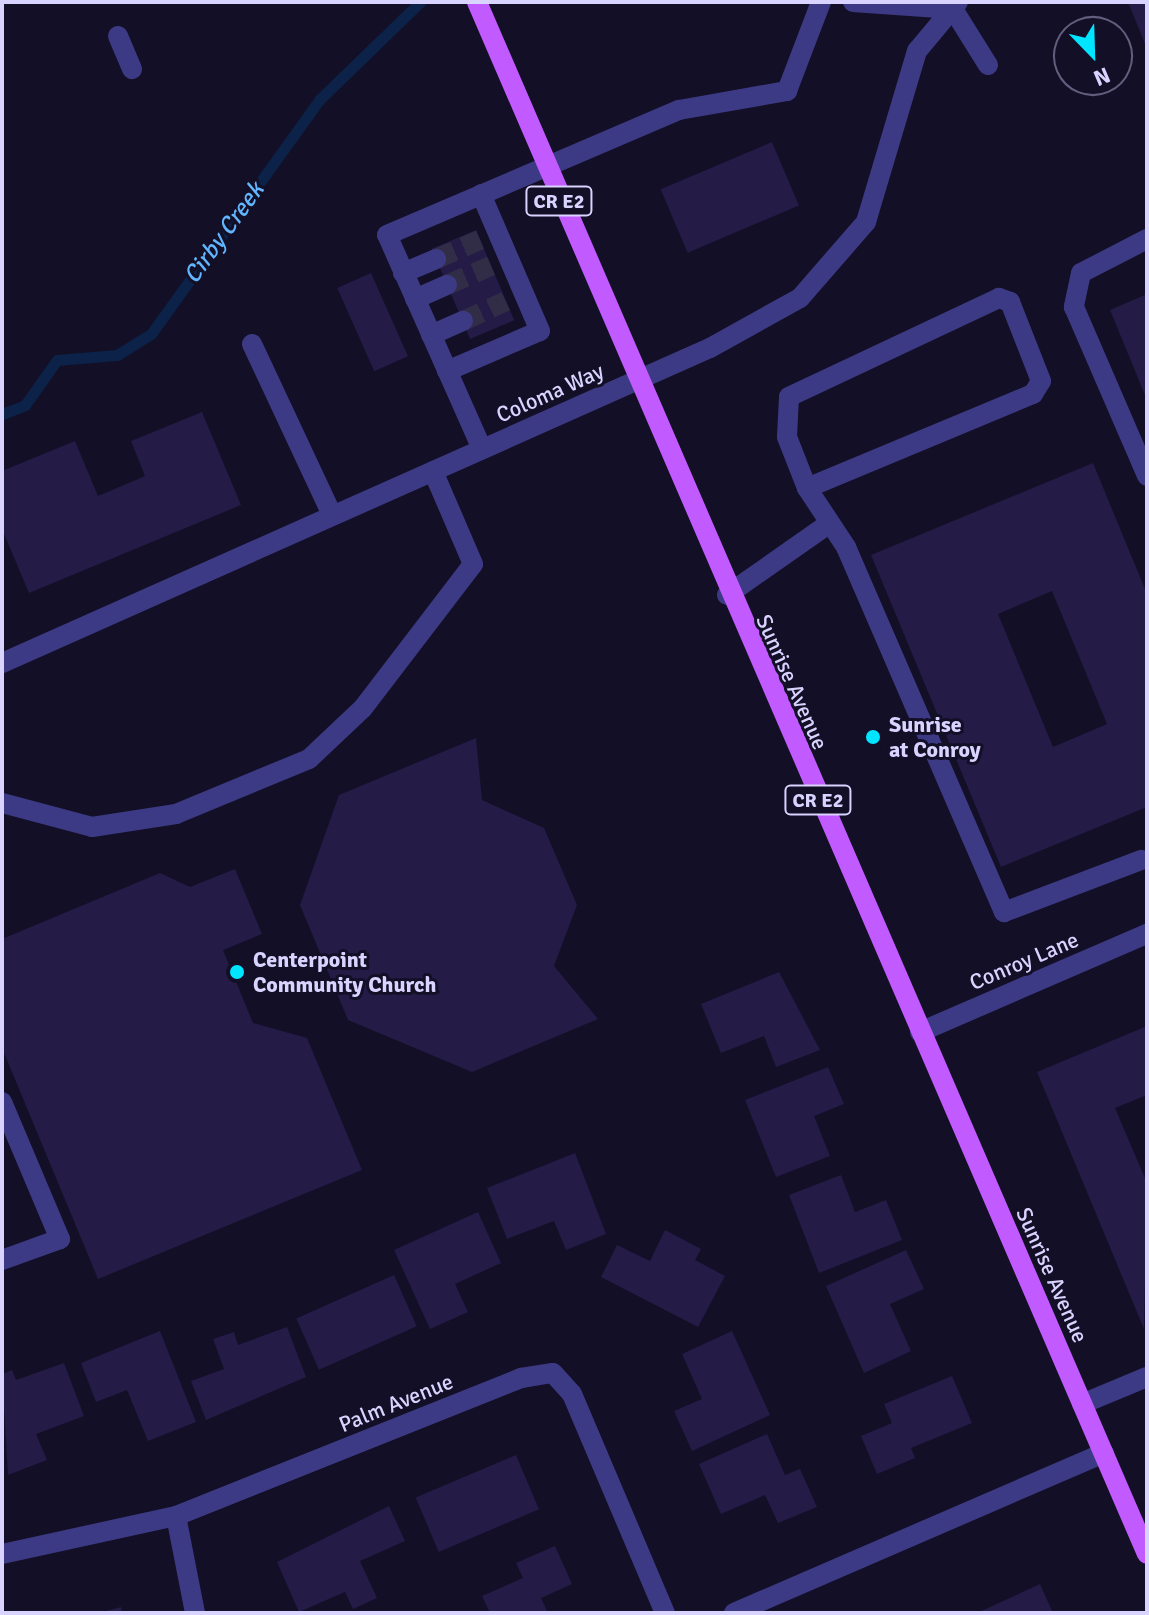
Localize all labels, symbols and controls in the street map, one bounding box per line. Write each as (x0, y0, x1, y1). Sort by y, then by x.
north arrow (1053, 16, 1133, 96)
text: N (1089, 61, 1114, 92)
water label: Cirby Creek (178, 177, 270, 289)
road number: CR E2 (525, 185, 593, 217)
street label: Coloma Way (492, 358, 608, 428)
street label: Sunrise Avenue (750, 610, 834, 754)
place label: Sunrise at Conroy (889, 711, 981, 762)
marker: Sunrise at Conroy (864, 728, 882, 746)
road number: CR E2 (784, 784, 852, 816)
street label: Conroy Lane (966, 926, 1082, 996)
place label: Centerpoint Community Church (253, 946, 436, 998)
marker: Centerpoint Community Church (228, 963, 246, 981)
street label: Sunrise Avenue (1010, 1203, 1094, 1347)
street label: Palm Avenue (335, 1368, 457, 1438)

